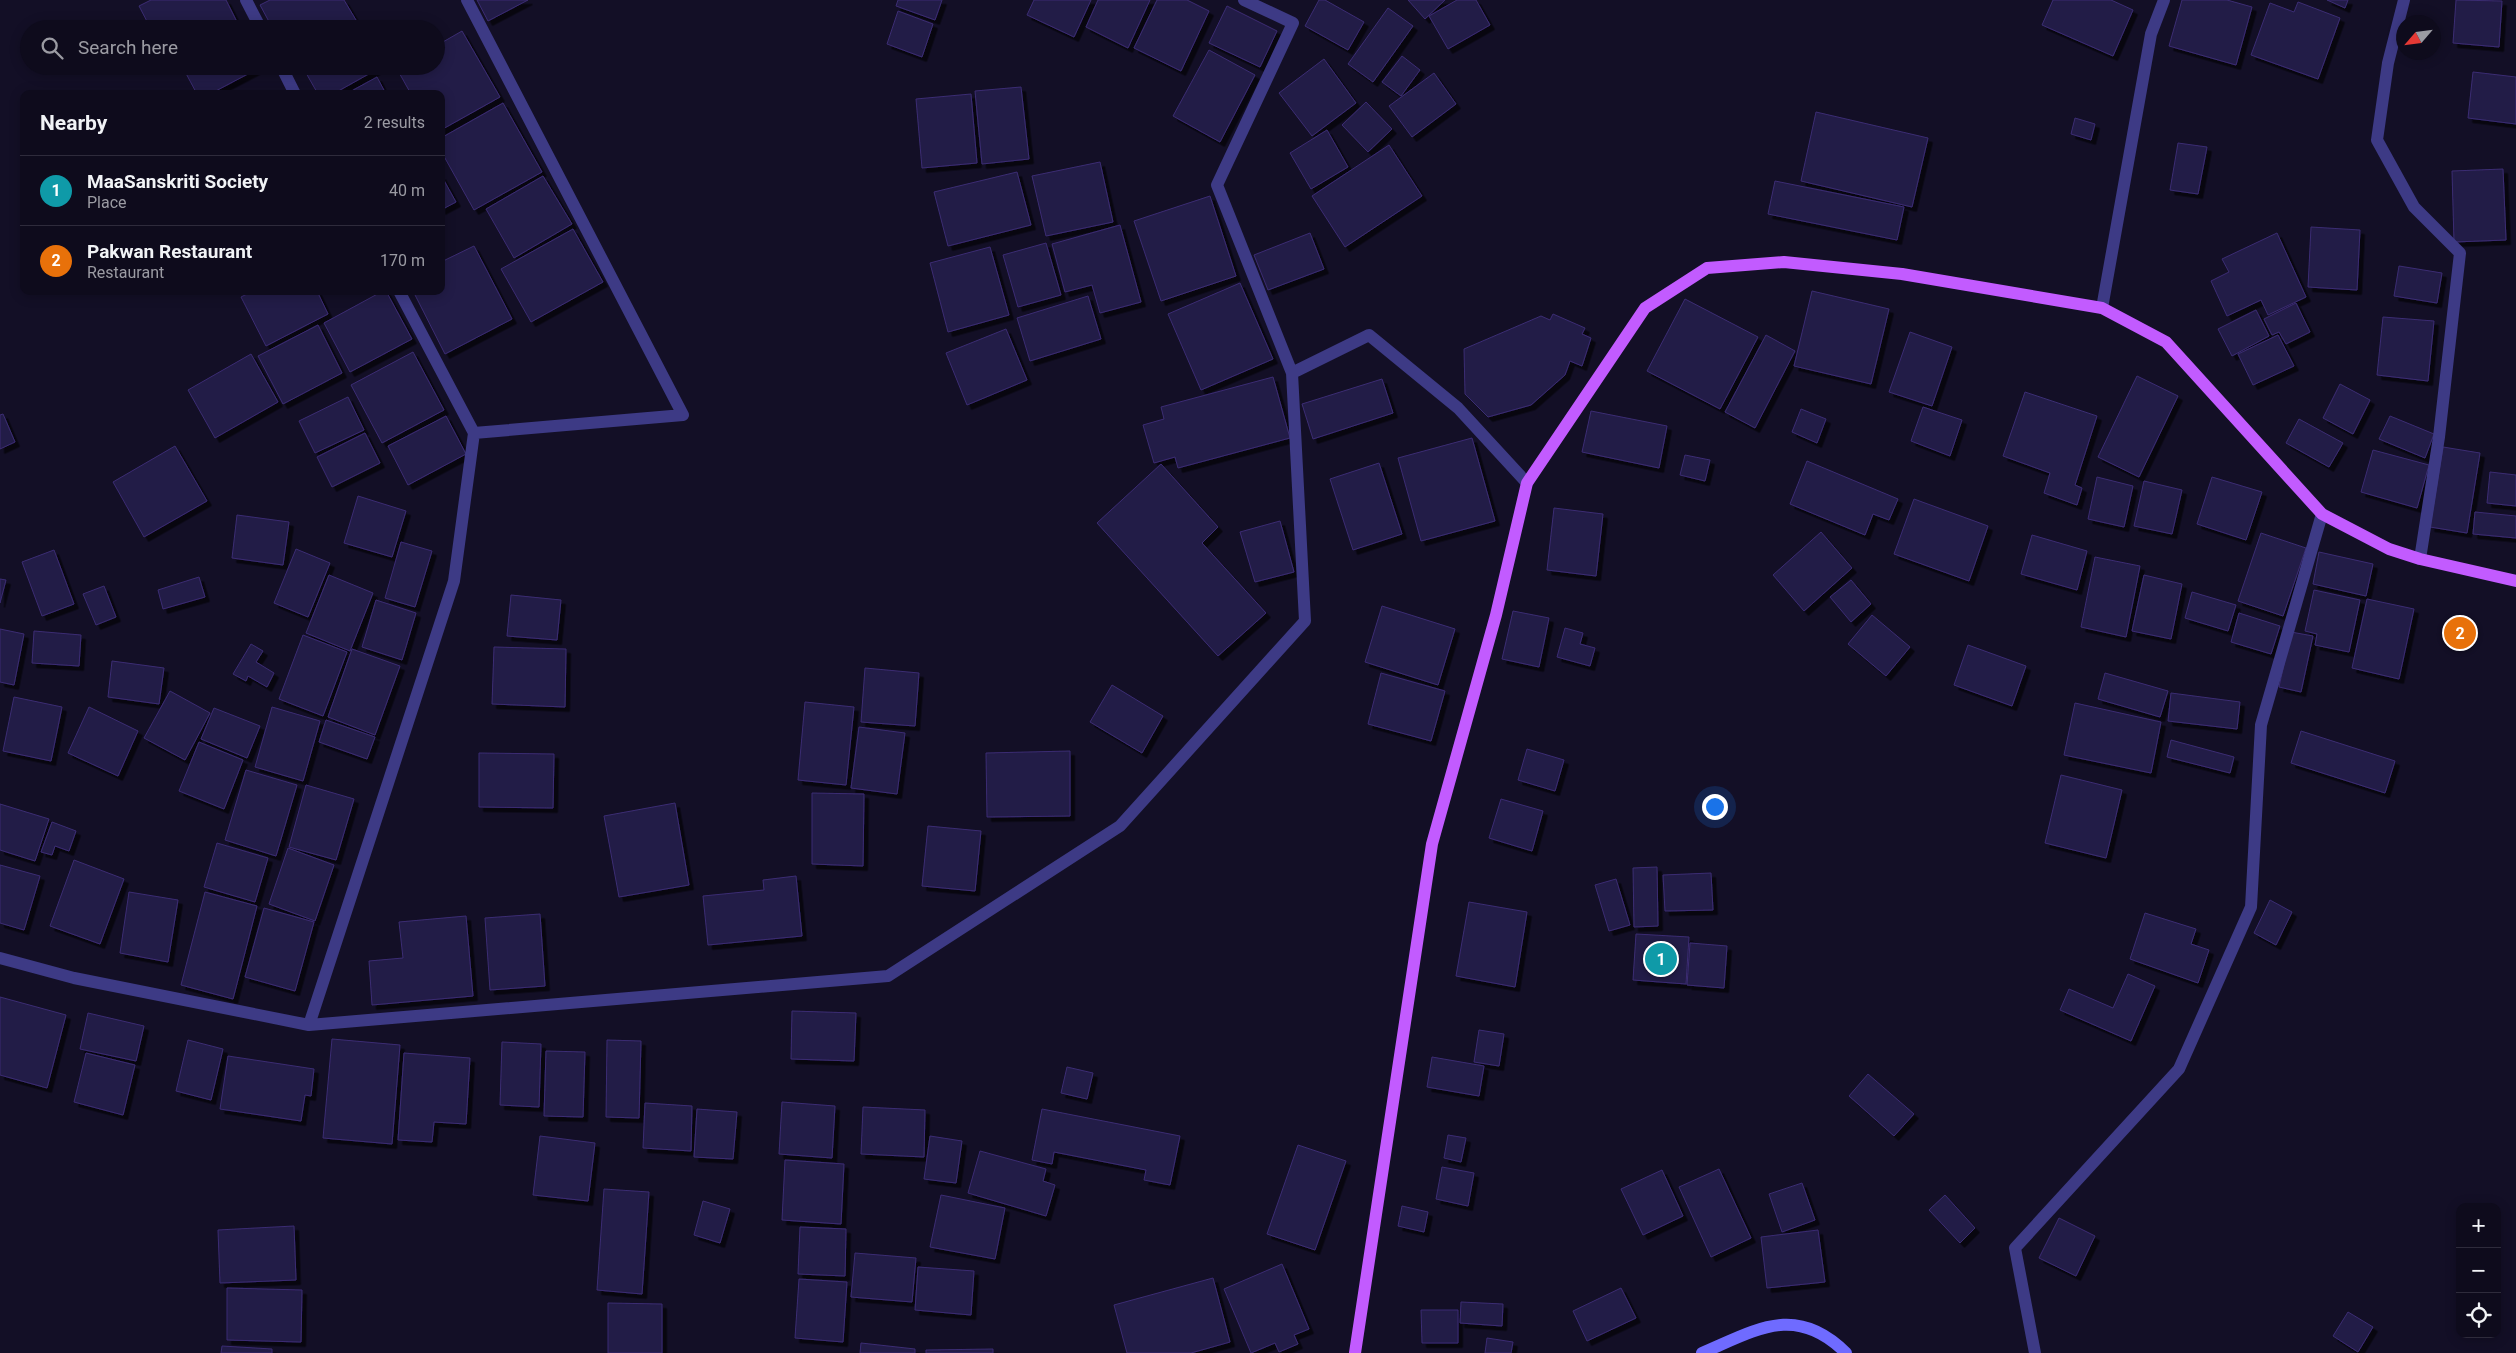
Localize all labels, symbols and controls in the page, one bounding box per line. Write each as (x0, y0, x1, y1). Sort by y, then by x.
north arrow (2396, 15, 2441, 60)
search box (20, 20, 445, 75)
icon: search (38, 34, 66, 62)
text: Search here (78, 36, 178, 59)
text: Nearby (40, 111, 107, 135)
text: 2 results (364, 113, 425, 132)
text: MaaSanskriti Society (87, 170, 268, 193)
text: 1 (51, 181, 61, 200)
text: 40 m (389, 181, 425, 200)
text: Place (87, 193, 127, 212)
text: Pakwan Restaurant (87, 240, 252, 263)
text: 2 (51, 251, 61, 270)
text: 170 m (380, 251, 425, 270)
text: Restaurant (87, 263, 164, 282)
pin: 2 (2444, 614, 2476, 652)
your location (1702, 794, 1728, 820)
pin: 1 (1645, 940, 1677, 978)
map controls (2456, 1203, 2501, 1338)
button: + (2456, 1203, 2501, 1248)
button: − (2456, 1248, 2501, 1293)
button: locate (2456, 1293, 2501, 1338)

